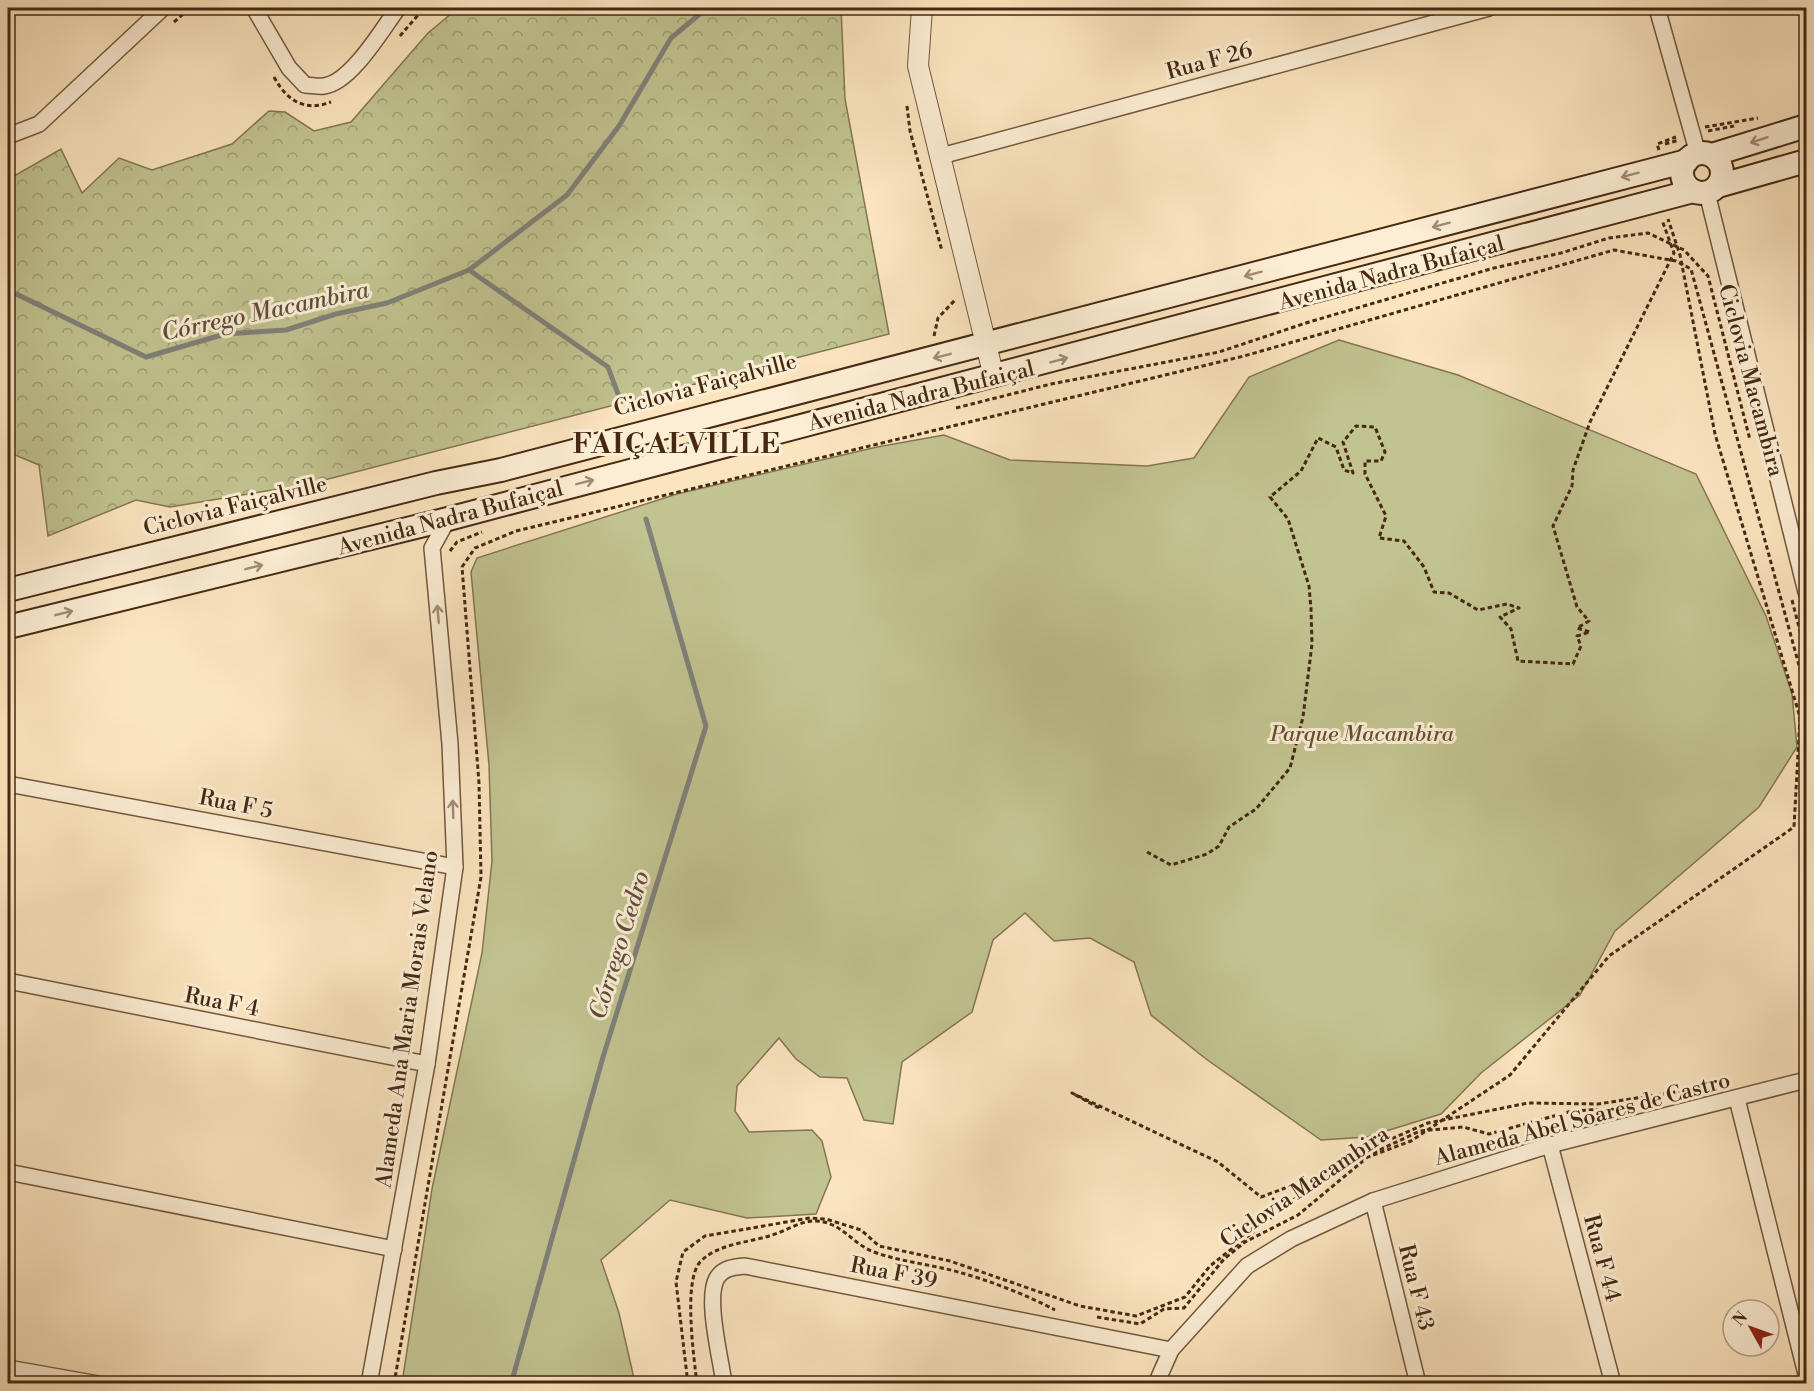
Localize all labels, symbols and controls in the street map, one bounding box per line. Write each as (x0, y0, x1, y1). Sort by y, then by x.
street label: Rua F 26 (1163, 37, 1256, 86)
one-way arrow (1750, 136, 1769, 147)
one-way arrow (1621, 170, 1640, 181)
one-way arrow (1432, 219, 1451, 231)
street label: Avenida Nadra Bufaiçal (1275, 230, 1507, 317)
one-way arrow (1244, 269, 1263, 281)
water label: Córrego Macambira (159, 275, 372, 349)
street label: Ciclovia Macambira (1712, 281, 1789, 480)
street label: Ciclovia Faiçalville (611, 348, 800, 423)
one-way arrow (933, 351, 952, 363)
one-way arrow (1049, 353, 1068, 365)
street label: Avenida Nadra Bufaiçal (805, 355, 1038, 438)
district label: FAIÇALVILLE (573, 427, 781, 462)
street label: Ciclovia Faiçalville (141, 471, 330, 542)
street label: Avenida Nadra Bufaiçal (334, 475, 566, 562)
one-way arrow (575, 475, 594, 487)
one-way arrow (244, 560, 263, 572)
one-way arrow (432, 605, 443, 625)
one-way arrow (55, 606, 74, 618)
park label: Parque Macambira (1269, 721, 1455, 748)
street label: Rua F 5 (197, 784, 275, 825)
one-way arrow (447, 799, 459, 819)
street label: Alameda Ana Maria Morais Velano (370, 849, 445, 1191)
water label: Córrego Cedro (583, 868, 657, 1023)
street label: Rua F 4 (182, 982, 261, 1023)
street label: Alameda Abel Soares de Castro (1431, 1067, 1733, 1172)
street label: Ciclovia Macambira (1215, 1120, 1395, 1254)
street label: Rua F 44 (1577, 1212, 1626, 1305)
street label: Rua F 43 (1392, 1242, 1439, 1333)
street label: Rua F 39 (848, 1252, 939, 1295)
north arrow (1721, 1298, 1781, 1358)
text: N (1729, 1307, 1752, 1330)

